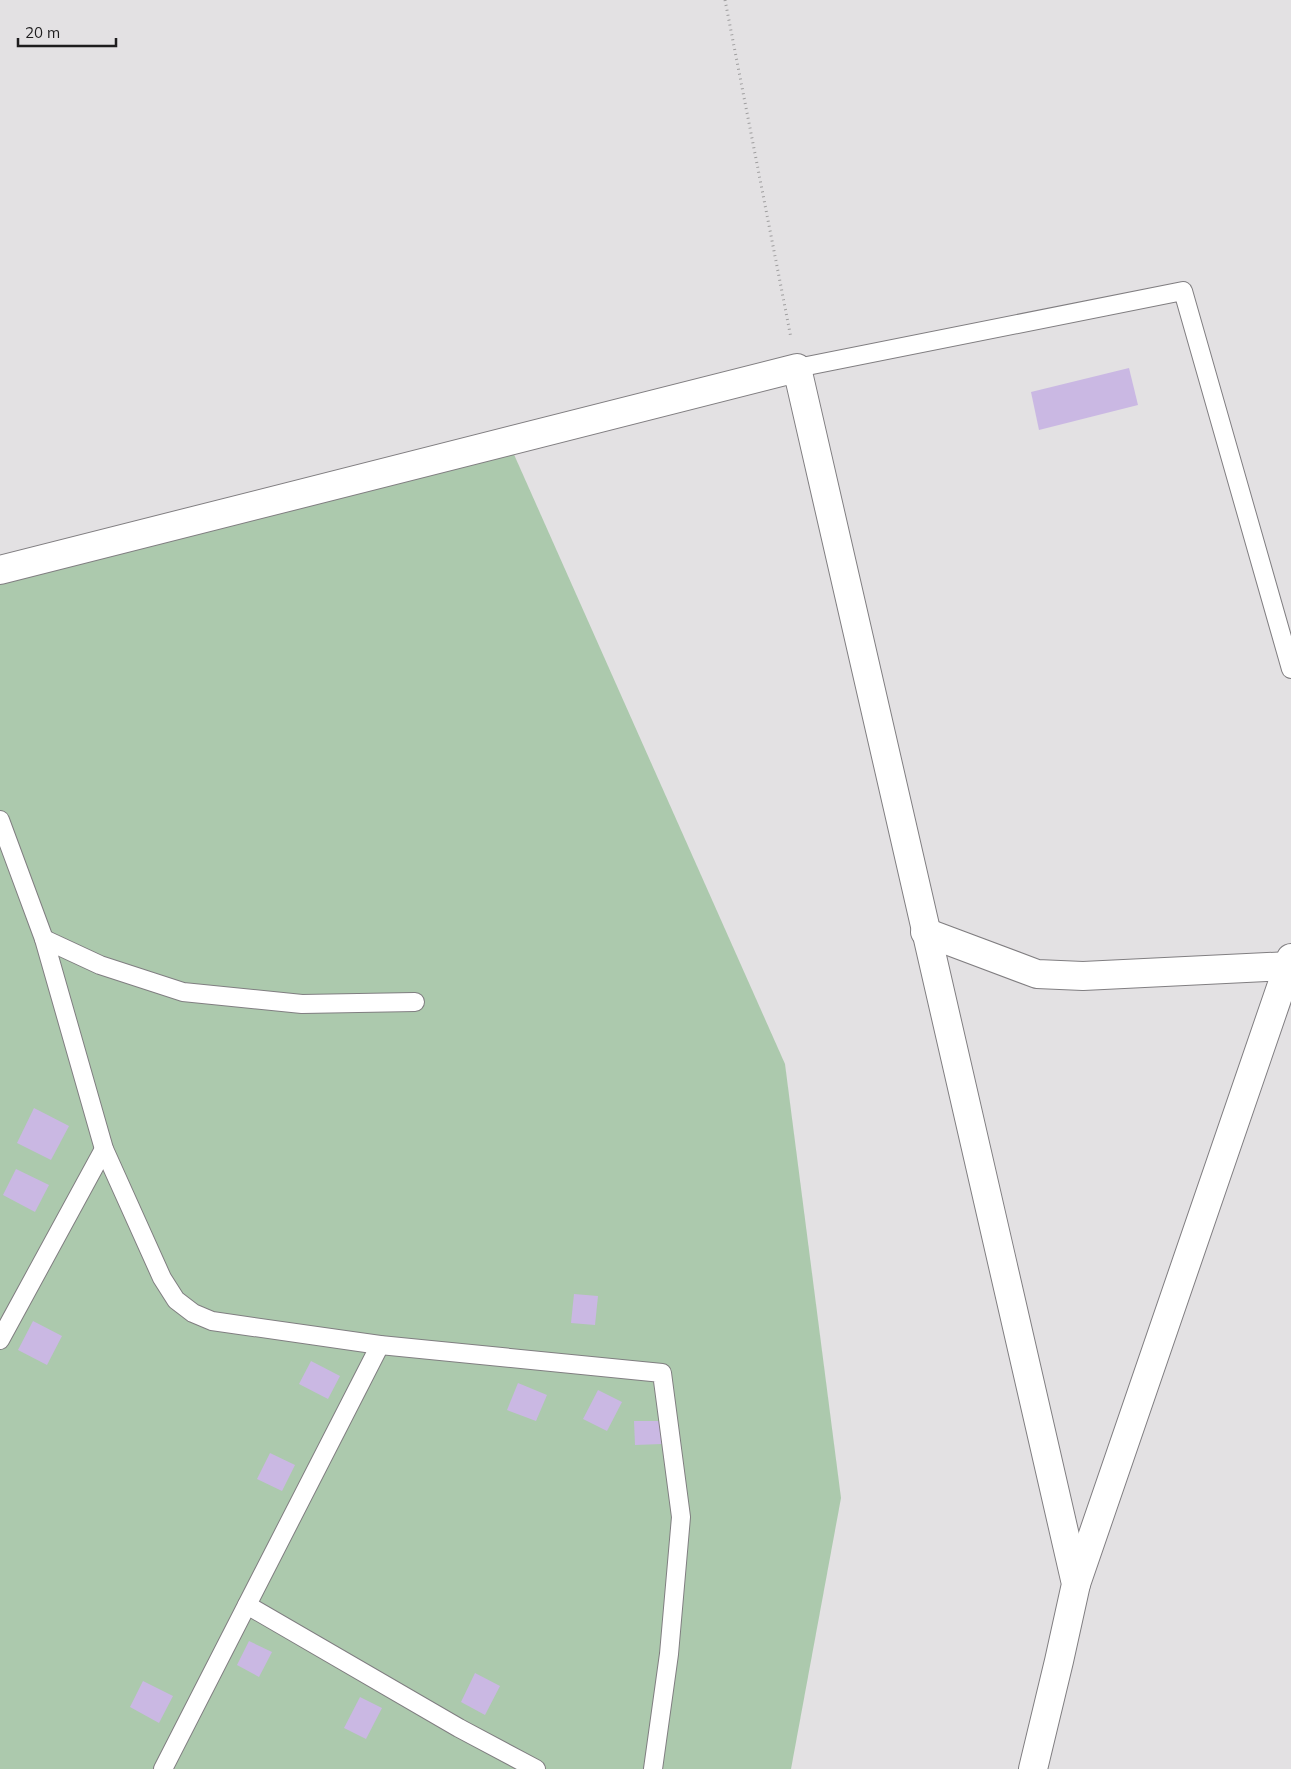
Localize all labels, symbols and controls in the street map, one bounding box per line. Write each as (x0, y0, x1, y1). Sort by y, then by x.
scale bar (18, 15, 115, 47)
text: 20 m (25, 23, 60, 42)

